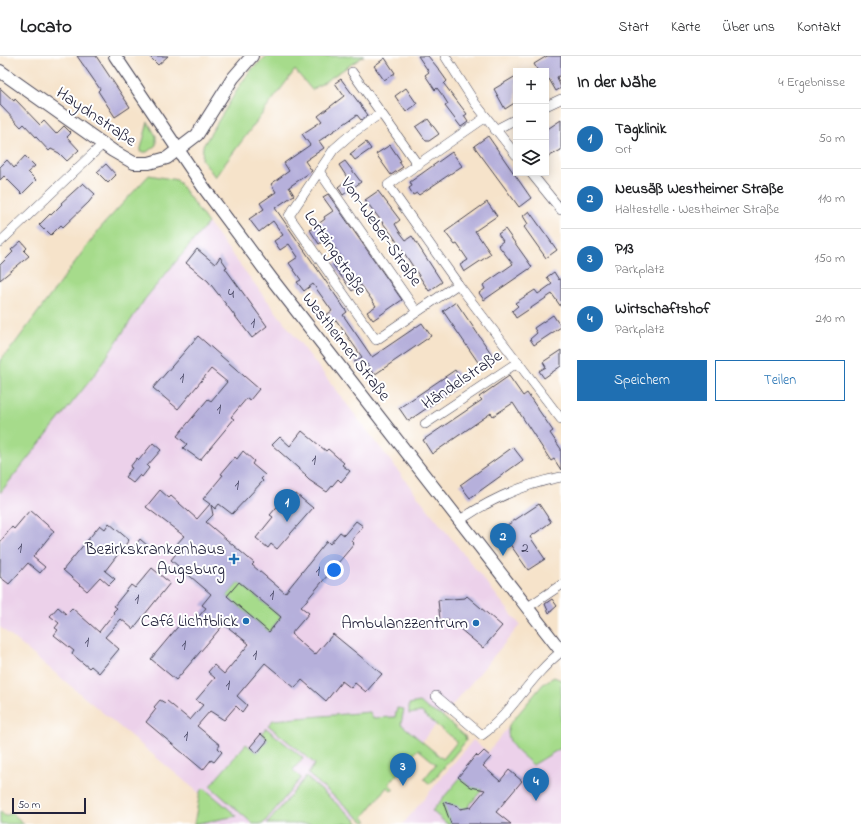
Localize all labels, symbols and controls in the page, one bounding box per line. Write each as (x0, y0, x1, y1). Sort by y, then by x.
text: Locato (20, 14, 72, 41)
text: Start (619, 17, 649, 38)
text: Karte (671, 17, 701, 38)
text: Über uns (723, 17, 775, 38)
text: Kontakt (797, 17, 841, 38)
map controls (513, 68, 549, 176)
button: + (513, 68, 549, 104)
text: In der Nähe (577, 70, 656, 95)
text: 4 Ergebnisse (778, 73, 845, 92)
street label: Haydnstraße (50, 81, 142, 154)
button: − (513, 104, 549, 140)
text: Tagklinik (615, 118, 666, 140)
text: 1 (588, 129, 592, 148)
text: 50 m (819, 129, 845, 148)
button: layers (513, 140, 549, 176)
text: Ort (615, 140, 632, 159)
street label: Von-Weber-Straße (333, 172, 428, 292)
text: Neusäß Westheimer Straße (615, 178, 784, 200)
text: 2 (587, 189, 593, 208)
text: 110 m (818, 189, 845, 208)
text: Haltestelle · Westheimer Straße (615, 200, 779, 219)
street label: Lortzingstraße (296, 206, 373, 302)
text: P13 (615, 238, 634, 260)
text: 3 (587, 249, 593, 268)
text: 150 m (814, 249, 845, 268)
text: Parkplatz (615, 260, 664, 279)
house number: 4 (228, 283, 234, 305)
street label: Westheimer Straße (296, 287, 397, 407)
text: Wirtschaftshof (615, 298, 710, 320)
text: 4 (587, 309, 593, 328)
text: 210 m (815, 309, 845, 328)
house number: 1 (251, 312, 256, 334)
text: Parkplatz (615, 320, 664, 339)
street label: Händelstraße (417, 344, 508, 416)
button: Speichern (577, 360, 707, 401)
button: Teilen (715, 360, 845, 401)
house number: 1 (180, 367, 185, 389)
house number: 1 (217, 398, 222, 420)
house number: 1 (312, 449, 317, 471)
house number: 1 (235, 474, 240, 496)
pin: 1 (274, 489, 300, 522)
pin: 2 (490, 523, 516, 556)
house number: 1 (18, 537, 23, 559)
place label: Bezirkskrankenhaus Augsburg (84, 537, 225, 584)
house number: 2 (521, 537, 529, 559)
marker: Bezirkskrankenhaus Augsburg (228, 553, 240, 565)
house number: 1 (316, 560, 321, 582)
your location (324, 560, 344, 580)
house number: 1 (270, 584, 275, 606)
house number: 1 (135, 588, 140, 610)
place label: Café Lichtblick (141, 609, 239, 634)
place label: Ambulanzzentrum (341, 611, 468, 636)
marker: Café Lichtblick (241, 616, 251, 626)
marker: Ambulanzzentrum (471, 618, 481, 628)
house number: 1 (85, 631, 90, 653)
house number: 1 (182, 634, 187, 656)
house number: 1 (253, 644, 258, 666)
house number: 1 (226, 674, 231, 696)
house number: 1 (184, 725, 189, 747)
pin: 3 (390, 753, 416, 786)
pin: 4 (523, 768, 549, 801)
scale bar (12, 796, 86, 815)
text: 50 m (18, 797, 40, 813)

